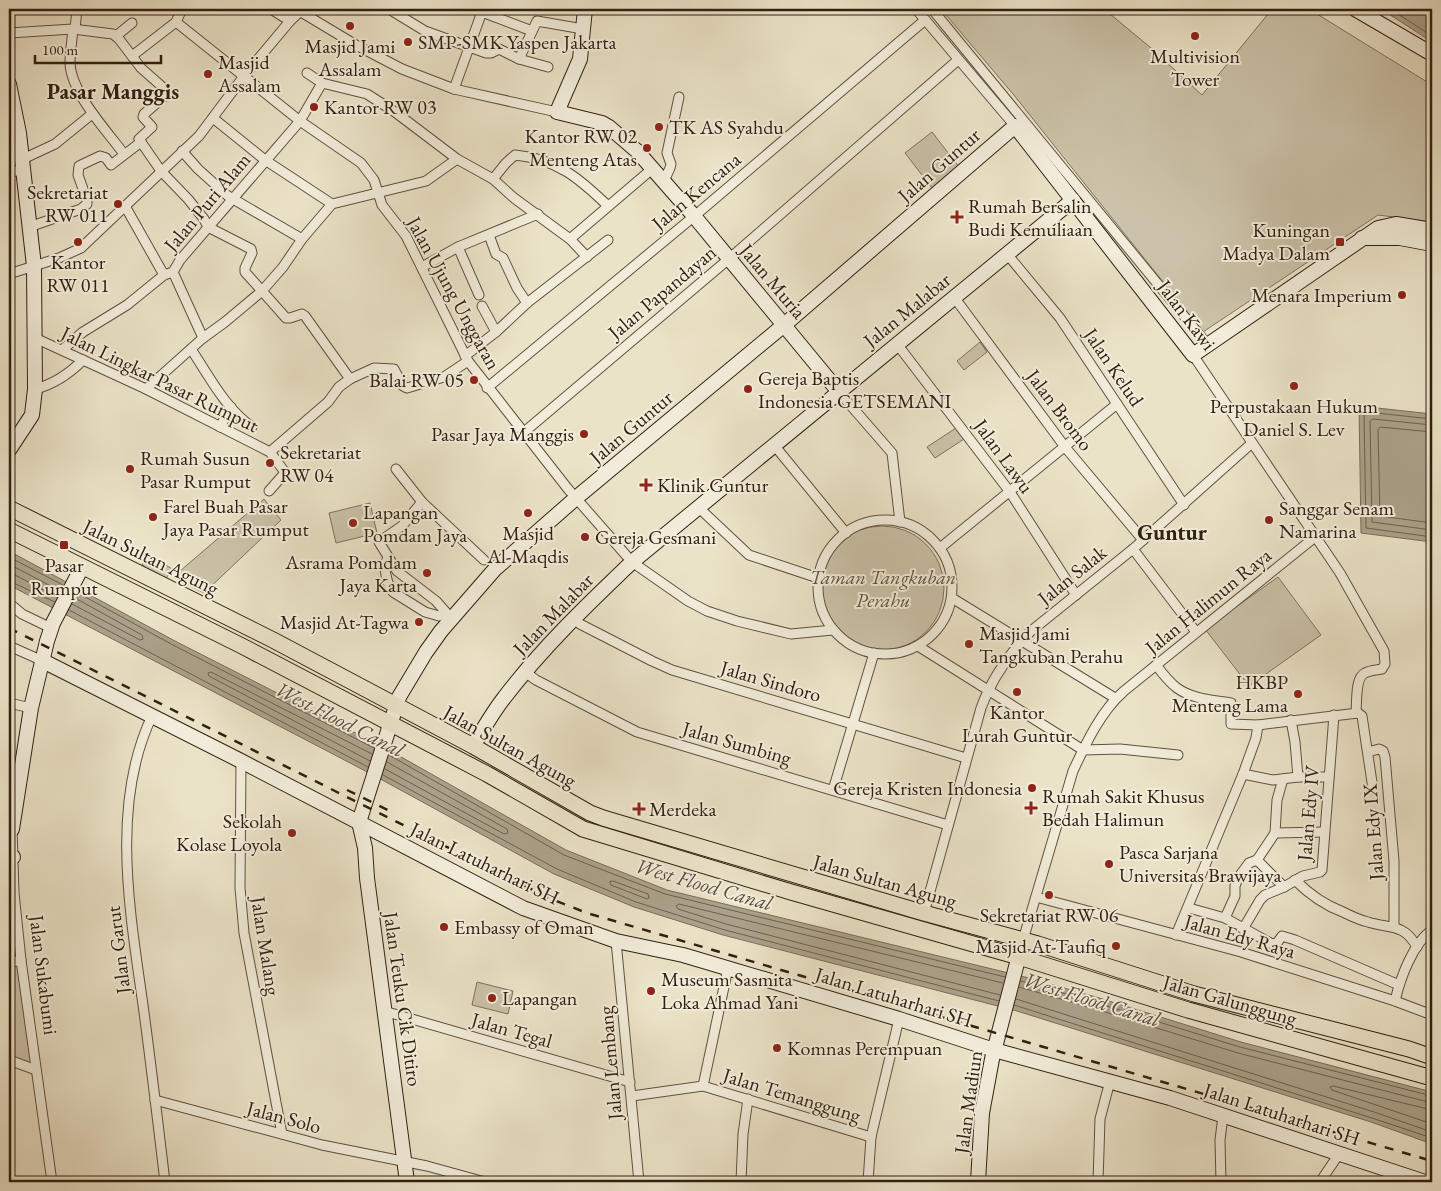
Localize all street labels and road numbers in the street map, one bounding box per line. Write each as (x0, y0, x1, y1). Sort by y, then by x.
street label: Jalan Guntur (891, 122, 986, 209)
street label: Jalan Kencana (645, 146, 746, 237)
street label: Jalan Puri Alam (157, 147, 256, 258)
street label: Jalan Ujung Unggaran (400, 210, 507, 375)
street label: Jalan Muria (733, 237, 812, 324)
street label: Jalan Papandayan (601, 239, 722, 346)
street label: Jalan Malabar (856, 267, 956, 354)
street label: Jalan Kawi (1151, 273, 1222, 356)
street label: Jalan Lingkar Pasar Rumput (55, 319, 264, 438)
street label: Jalan Kelud (1077, 321, 1150, 412)
street label: Jalan Bromo (1020, 362, 1099, 456)
street label: Jalan Guntur (582, 384, 678, 471)
street label: Jalan Lawu (967, 412, 1040, 499)
street label: Jalan Sultan Agung (77, 512, 223, 601)
street label: Jalan Salak (1031, 539, 1112, 612)
street label: Jalan Halimun Raya (1138, 542, 1276, 661)
street label: Jalan Malabar (506, 567, 599, 662)
street label: Jalan Sindoro (716, 654, 824, 708)
street label: Jalan Sultan Agung (437, 698, 581, 793)
street label: Jalan Sumbing (678, 715, 795, 771)
street label: Jalan Edy IV (1291, 763, 1325, 864)
street label: Jalan Edy IX (1357, 783, 1389, 883)
street label: Jalan Latuharhari SH (404, 815, 564, 910)
street label: Jalan Sultan Agung (808, 848, 960, 914)
street label: Jalan Malang (245, 893, 287, 998)
street label: Jalan Garut (100, 904, 137, 997)
street label: Jalan Edy Raya (1180, 907, 1299, 964)
street label: Jalan Teuku Cik Ditiro (378, 908, 428, 1088)
street label: Jalan Sukabumi (24, 912, 64, 1037)
street label: Jalan Latuharhari SH (810, 960, 976, 1033)
street label: Jalan Galunggung (1158, 968, 1300, 1032)
street label: Jalan Lembang (592, 1005, 628, 1123)
street label: Jalan Tegal (467, 1006, 556, 1054)
street label: Jalan Madiun (948, 1048, 988, 1157)
street label: Jalan Temanggung (718, 1061, 864, 1128)
street label: Jalan Latuharhari SH (1199, 1076, 1363, 1152)
street label: Jalan Solo (242, 1094, 324, 1139)

